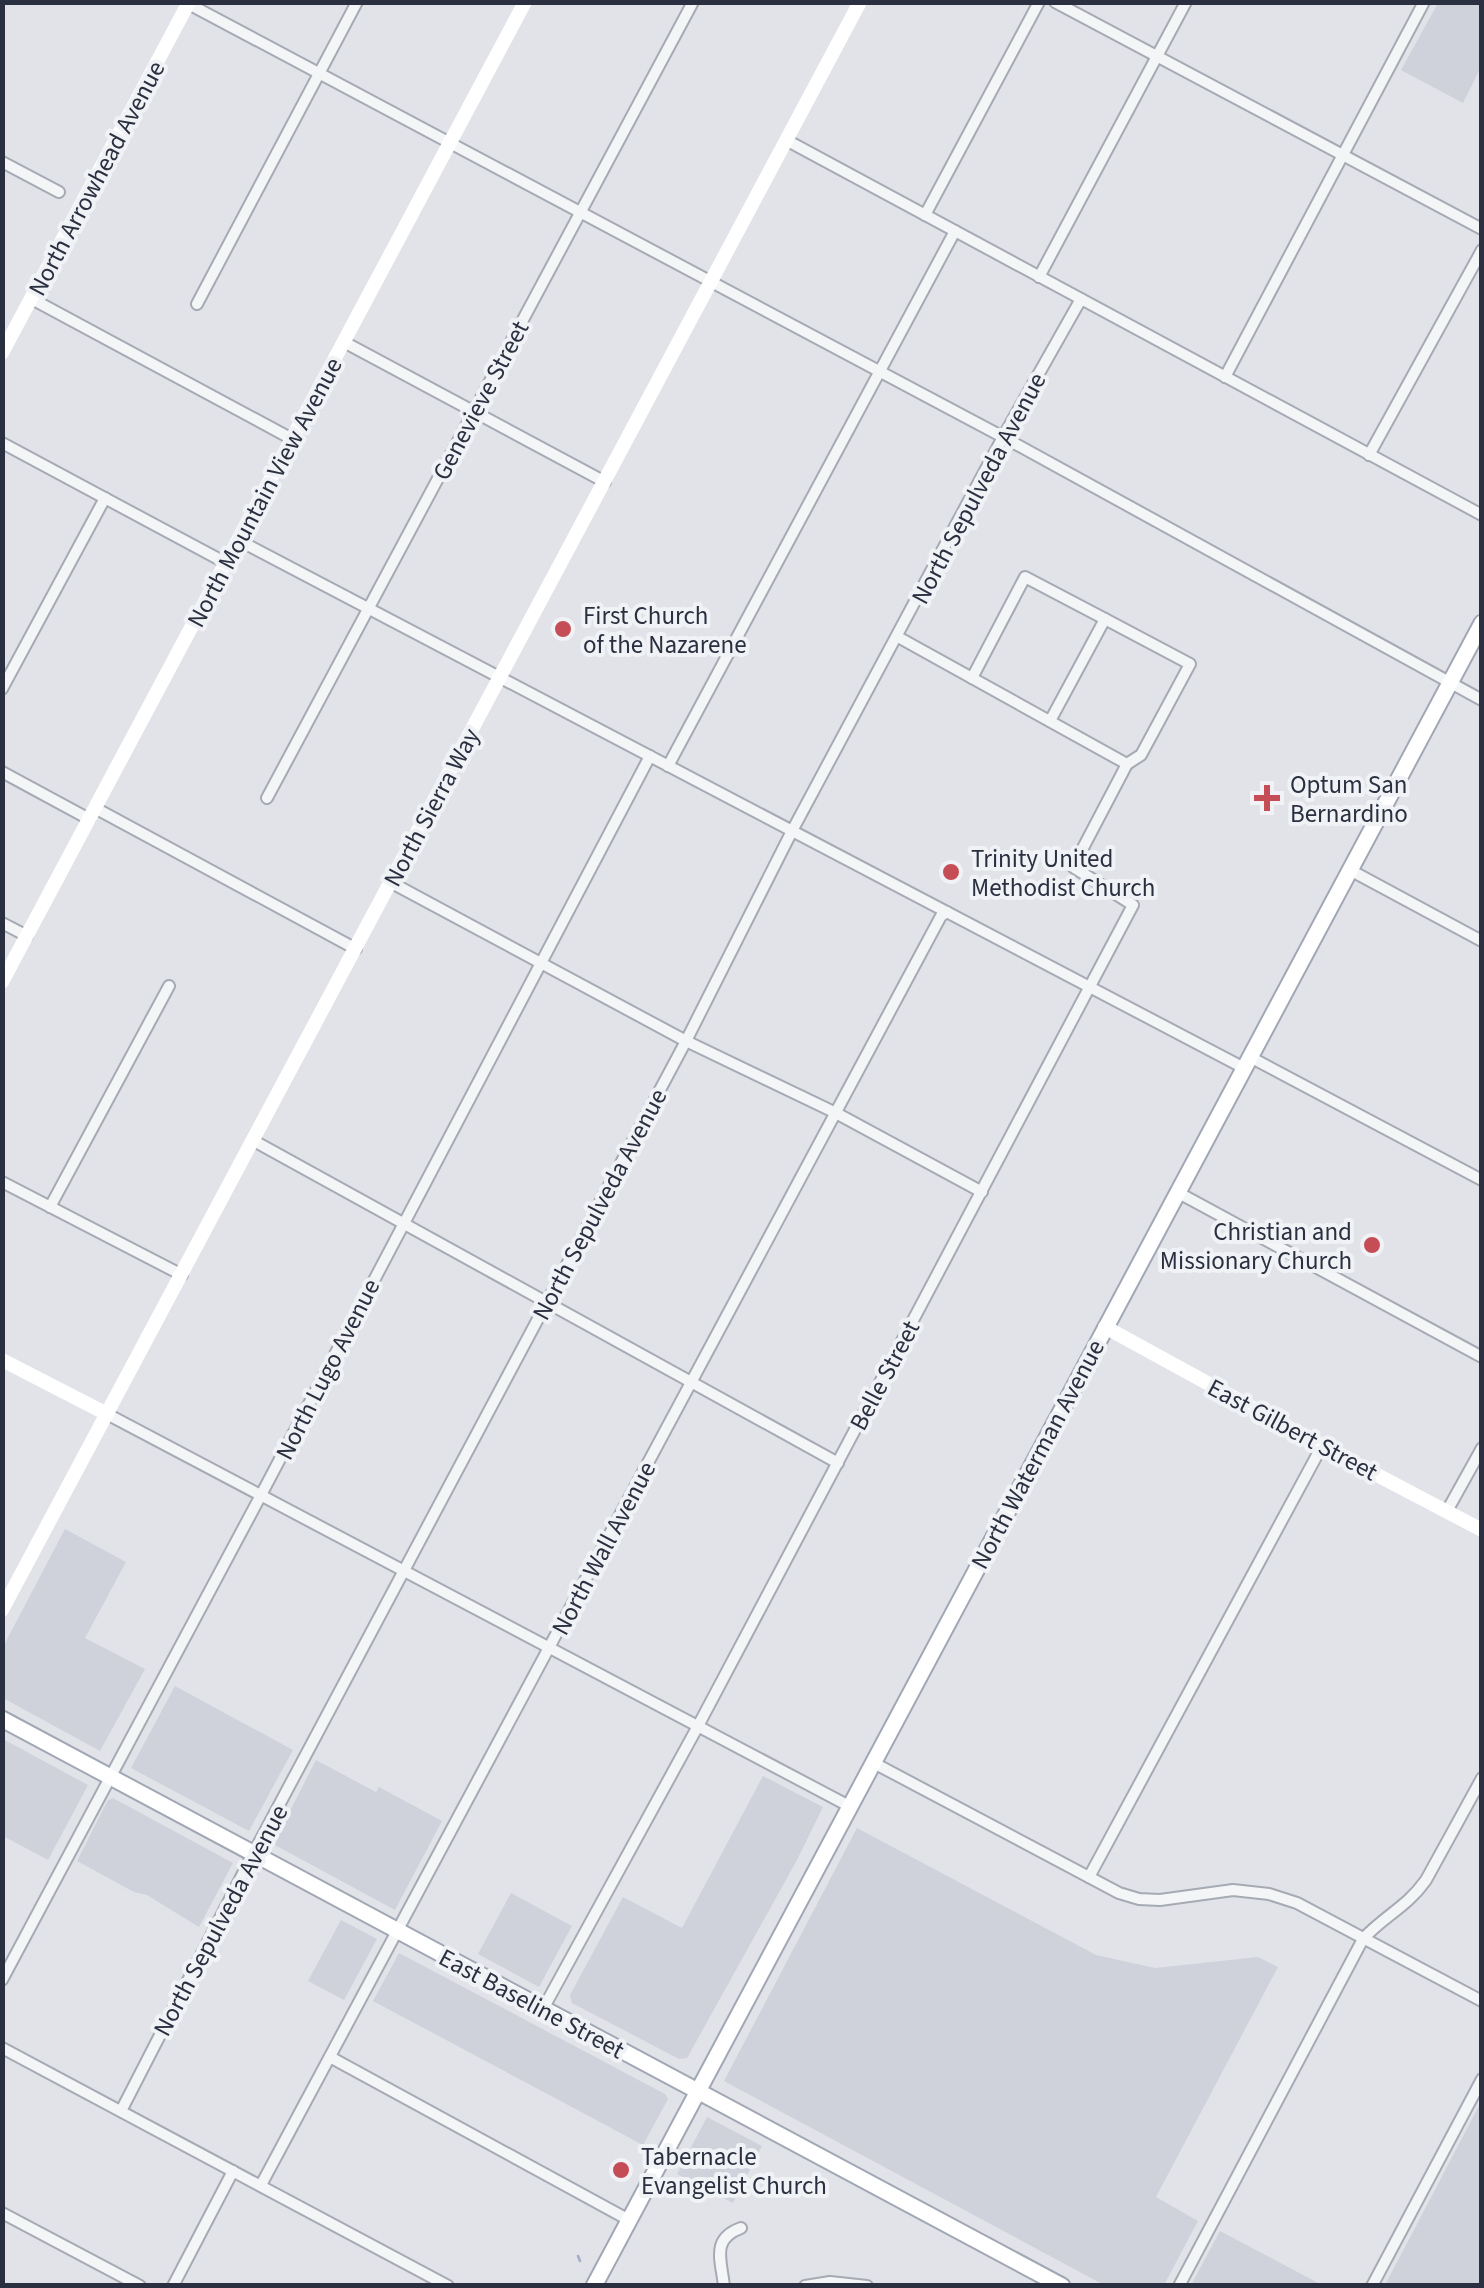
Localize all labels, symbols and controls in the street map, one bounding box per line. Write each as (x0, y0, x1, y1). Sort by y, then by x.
street label: North Arrowhead Avenue (20, 54, 174, 302)
street label: Genevieve Street (424, 314, 538, 487)
street label: North Mountain View Avenue (178, 351, 352, 634)
street label: North Sepulveda Avenue (903, 366, 1055, 611)
place label: First Church of the Nazarene (583, 598, 747, 663)
marker: First Church of the Nazarene (552, 618, 574, 640)
street label: North Sierra Way (375, 721, 489, 893)
place label: Optum San Bernardino (1290, 767, 1408, 832)
marker: Optum San Bernardino (1254, 785, 1280, 811)
place label: Trinity United Methodist Church (971, 841, 1155, 906)
marker: Trinity United Methodist Church (940, 861, 962, 883)
street label: North Sepulveda Avenue (524, 1082, 676, 1327)
place label: Christian and Missionary Church (1160, 1214, 1352, 1279)
marker: Christian and Missionary Church (1361, 1234, 1383, 1256)
street label: North Lugo Avenue (267, 1273, 389, 1466)
street label: Belle Street (841, 1314, 929, 1437)
street label: North Waterman Avenue (962, 1333, 1114, 1576)
street label: East Gilbert Street (1201, 1370, 1385, 1490)
street label: North Wall Avenue (543, 1455, 665, 1642)
street label: North Sepulveda Avenue (145, 1798, 297, 2043)
street label: East Baseline Street (432, 1940, 631, 2068)
place label: Tabernacle Evangelist Church (641, 2139, 827, 2204)
marker: Tabernacle Evangelist Church (610, 2159, 632, 2181)

